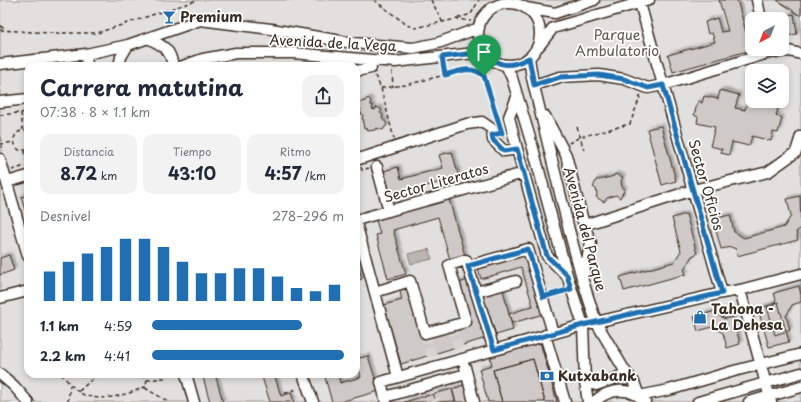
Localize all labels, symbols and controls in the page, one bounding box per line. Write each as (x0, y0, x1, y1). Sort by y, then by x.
place label: Premium (180, 6, 242, 27)
bar icon: Premium (161, 9, 177, 25)
north arrow (745, 12, 789, 56)
map controls (745, 12, 789, 108)
park label: Parque Ambulatorio (575, 24, 659, 61)
street label: Avenida de la Vega (269, 29, 397, 56)
pin (467, 35, 501, 76)
icon: arrive (473, 41, 495, 63)
button: layers (745, 64, 789, 108)
text: Carrera matutina (40, 70, 243, 103)
button: share (302, 75, 344, 117)
text: 07:38 · 8 × 1.1 km (40, 102, 150, 121)
street label: Sector Oficios (683, 137, 730, 233)
text: Distancia (63, 143, 114, 160)
text: Tiempo (173, 143, 211, 160)
text: Ritmo (280, 143, 311, 160)
street label: Sector Literatos (381, 158, 491, 208)
text: 8.72 (60, 160, 97, 186)
text: 43:10 (168, 160, 216, 186)
text: 4:57 (265, 160, 301, 186)
street label: Avenida del Parque (559, 164, 612, 294)
text: km (97, 167, 117, 184)
text: /km (301, 167, 326, 184)
text: Desnivel (40, 206, 91, 225)
text: 278–296 m (272, 206, 344, 225)
place label: Tahona - La Dehesa (711, 298, 783, 335)
shop icon: Tahona - La Dehesa (692, 309, 708, 325)
text: 1.1 km (40, 316, 79, 335)
text: 4:59 (104, 316, 133, 335)
text: 2.2 km (40, 346, 86, 365)
text: 4:41 (104, 346, 130, 365)
place label: Kutxabank (558, 365, 637, 386)
bank icon: Kutxabank (539, 368, 555, 384)

